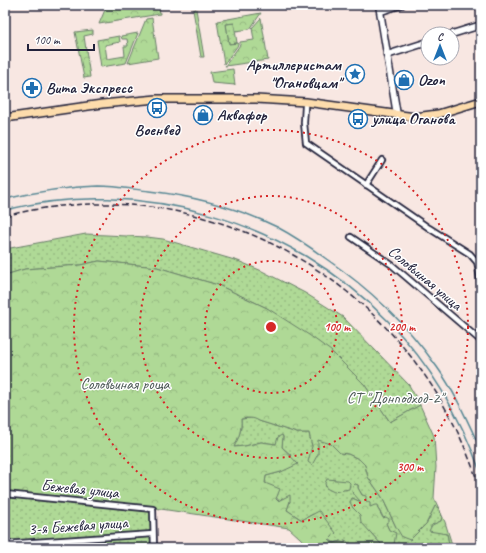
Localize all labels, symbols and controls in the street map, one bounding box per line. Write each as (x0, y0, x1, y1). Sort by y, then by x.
scale bar (28, 26, 94, 52)
north arrow (420, 26, 460, 66)
text: С (437, 29, 444, 43)
text: 100 m (34, 32, 61, 48)
place label: Артиллеристам "Огановцам" (246, 55, 345, 93)
place icon: Артиллеристам "Огановцам" (344, 63, 366, 85)
shop icon: Ozon (393, 69, 415, 91)
place label: Ozon (418, 70, 445, 90)
pharmacy icon: Вита Экспресс (21, 77, 43, 99)
place label: Вита Экспресс (46, 78, 133, 98)
bus stop icon: Военвед (146, 97, 168, 119)
shop icon: Аквафор (192, 104, 214, 126)
place label: Аквафор (217, 105, 267, 125)
bus stop icon: улица Оганова (347, 108, 369, 130)
place label: улица Оганова (370, 109, 457, 129)
place label: Военвед (135, 120, 181, 140)
street label: Соловьиная улица (384, 241, 467, 316)
text: 100 m (324, 319, 351, 335)
text: 200 m (389, 319, 416, 335)
centre of rings (264, 320, 278, 334)
park label: Соловьиная роща (80, 374, 171, 394)
park label: СТ "Донподход-2" (347, 388, 446, 408)
text: 300 m (397, 459, 424, 475)
street label: Бежевая улица (40, 475, 121, 503)
street label: 3-я Бежевая улица (28, 512, 130, 539)

